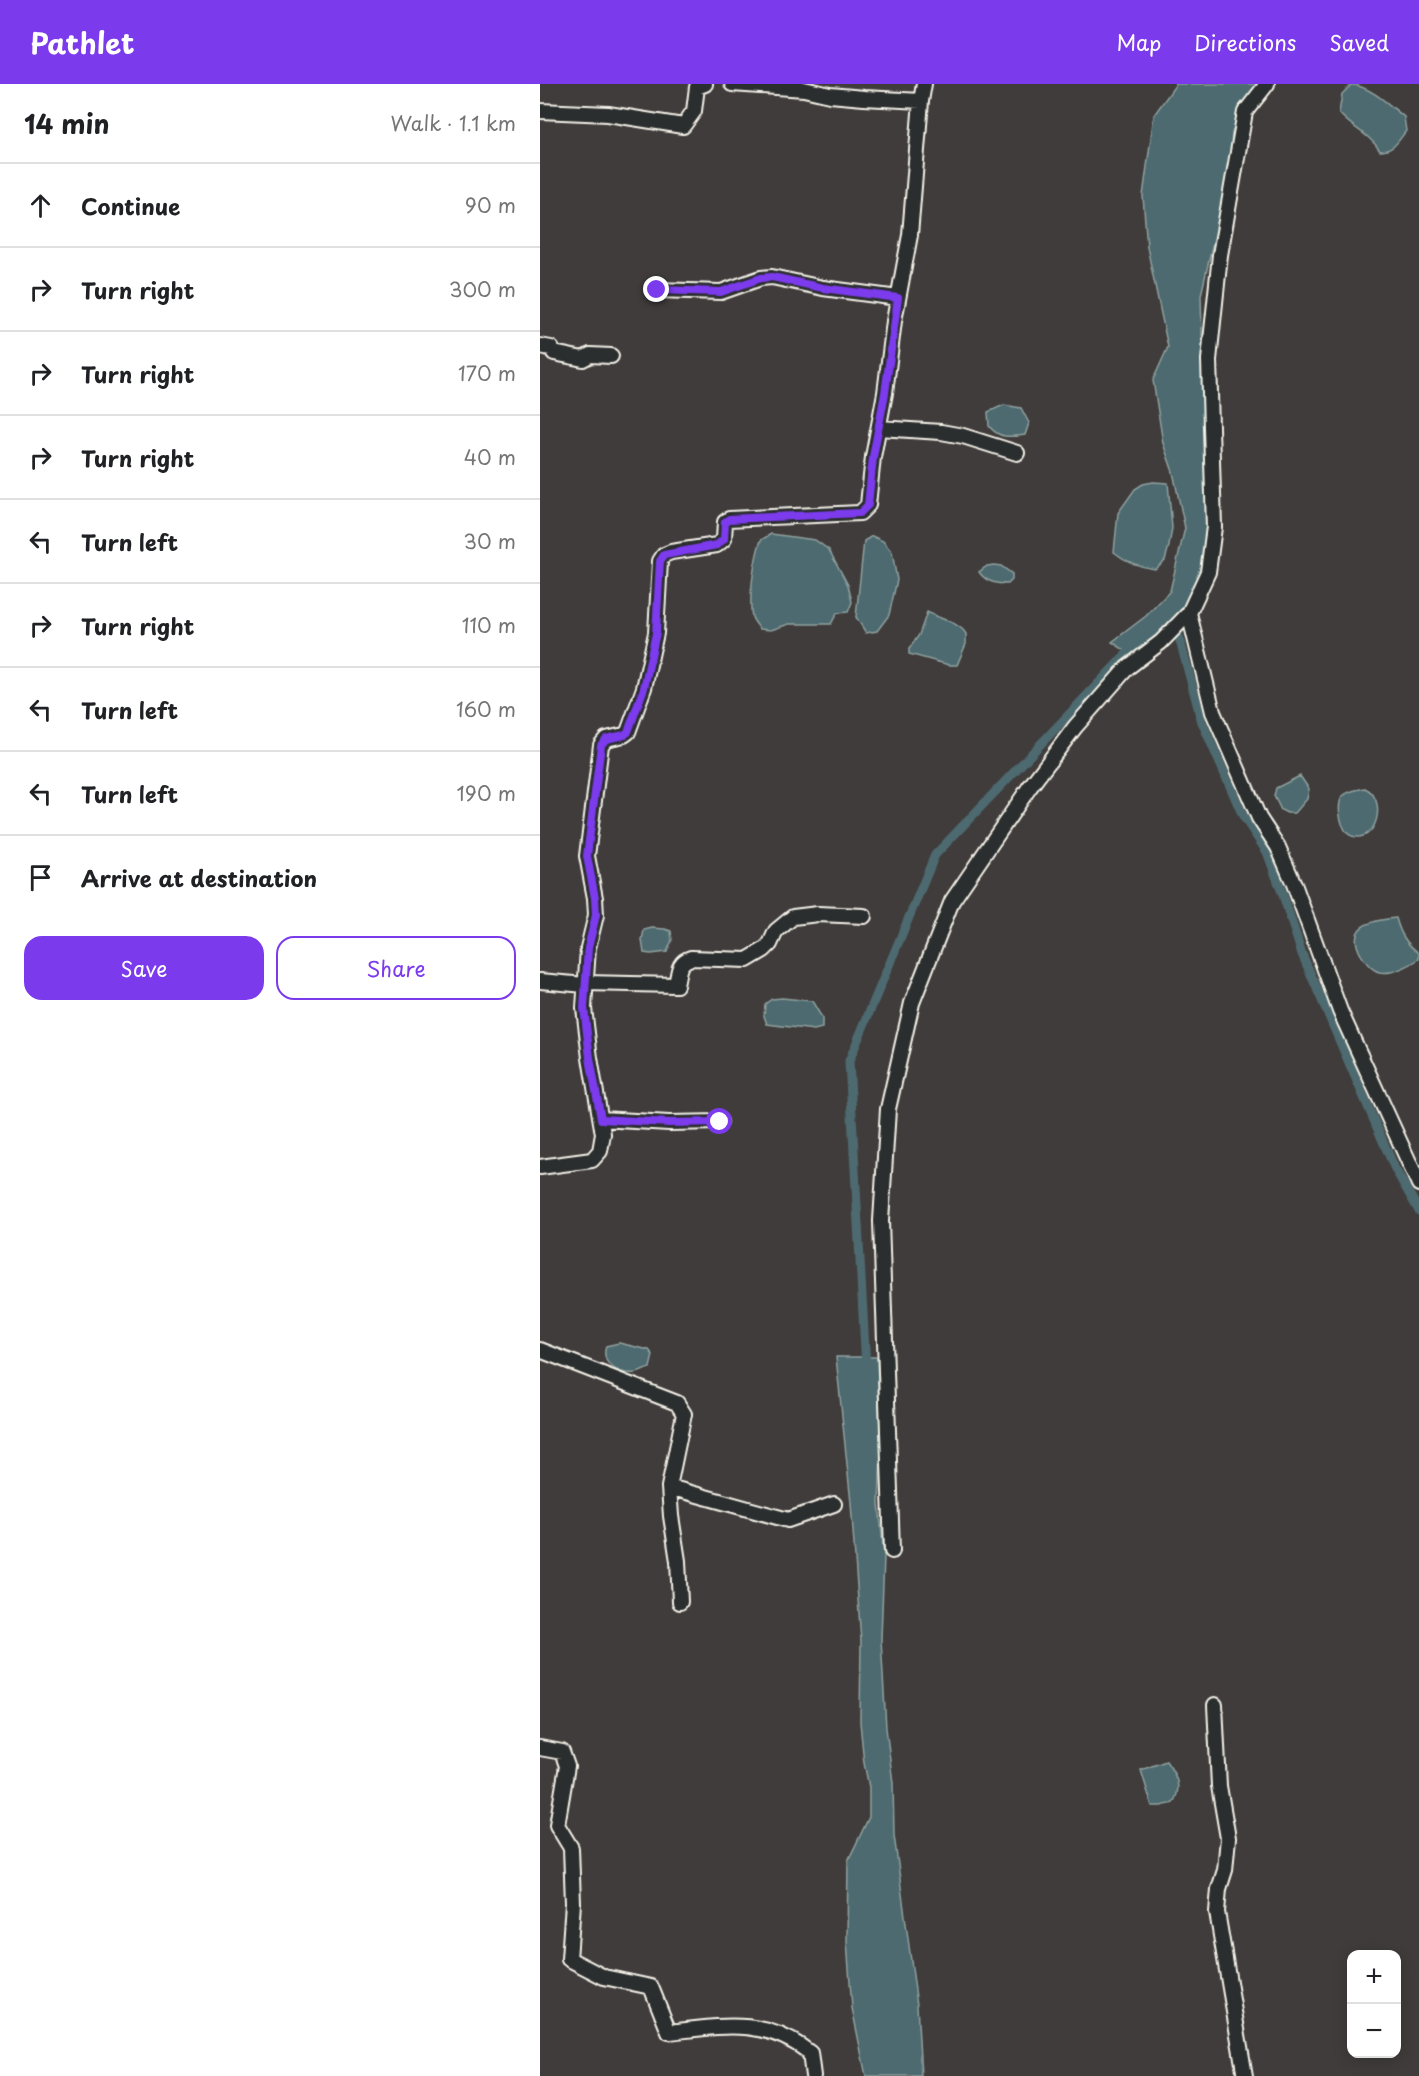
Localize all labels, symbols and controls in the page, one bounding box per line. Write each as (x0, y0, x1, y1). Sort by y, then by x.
text: Pathlet (30, 21, 134, 64)
text: Map (1116, 26, 1161, 58)
text: Directions (1194, 26, 1296, 58)
text: Saved (1329, 26, 1389, 58)
text: 14 min (24, 104, 110, 143)
text: Walk · 1.1 km (391, 108, 516, 138)
icon: ahead (24, 189, 57, 222)
text: Continue (81, 189, 180, 222)
text: 90 m (465, 190, 516, 220)
icon: right (24, 273, 57, 306)
text: Turn right (81, 273, 194, 306)
text: 300 m (449, 274, 516, 304)
route end (643, 276, 669, 302)
icon: right (24, 357, 57, 390)
text: Turn right (81, 357, 194, 390)
text: 170 m (458, 358, 516, 388)
icon: right (24, 441, 57, 474)
text: Turn right (81, 441, 194, 474)
text: 40 m (464, 442, 516, 472)
icon: left (24, 525, 57, 558)
text: Turn left (81, 525, 178, 558)
text: 30 m (463, 526, 516, 556)
icon: right (24, 609, 57, 642)
text: Turn right (81, 609, 194, 642)
text: 110 m (462, 610, 516, 640)
icon: left (24, 693, 57, 726)
text: Turn left (81, 693, 178, 726)
text: 160 m (456, 694, 516, 724)
icon: left (24, 777, 57, 810)
text: Turn left (81, 777, 178, 810)
text: 190 m (457, 778, 516, 808)
icon: arrive (24, 861, 57, 894)
text: Arrive at destination (81, 861, 317, 894)
button: Save (24, 936, 264, 1000)
button: Share (276, 936, 516, 1000)
route start (706, 1108, 732, 1134)
map controls (1347, 1950, 1401, 2058)
button: + (1347, 1950, 1401, 2004)
button: − (1347, 2004, 1401, 2058)

